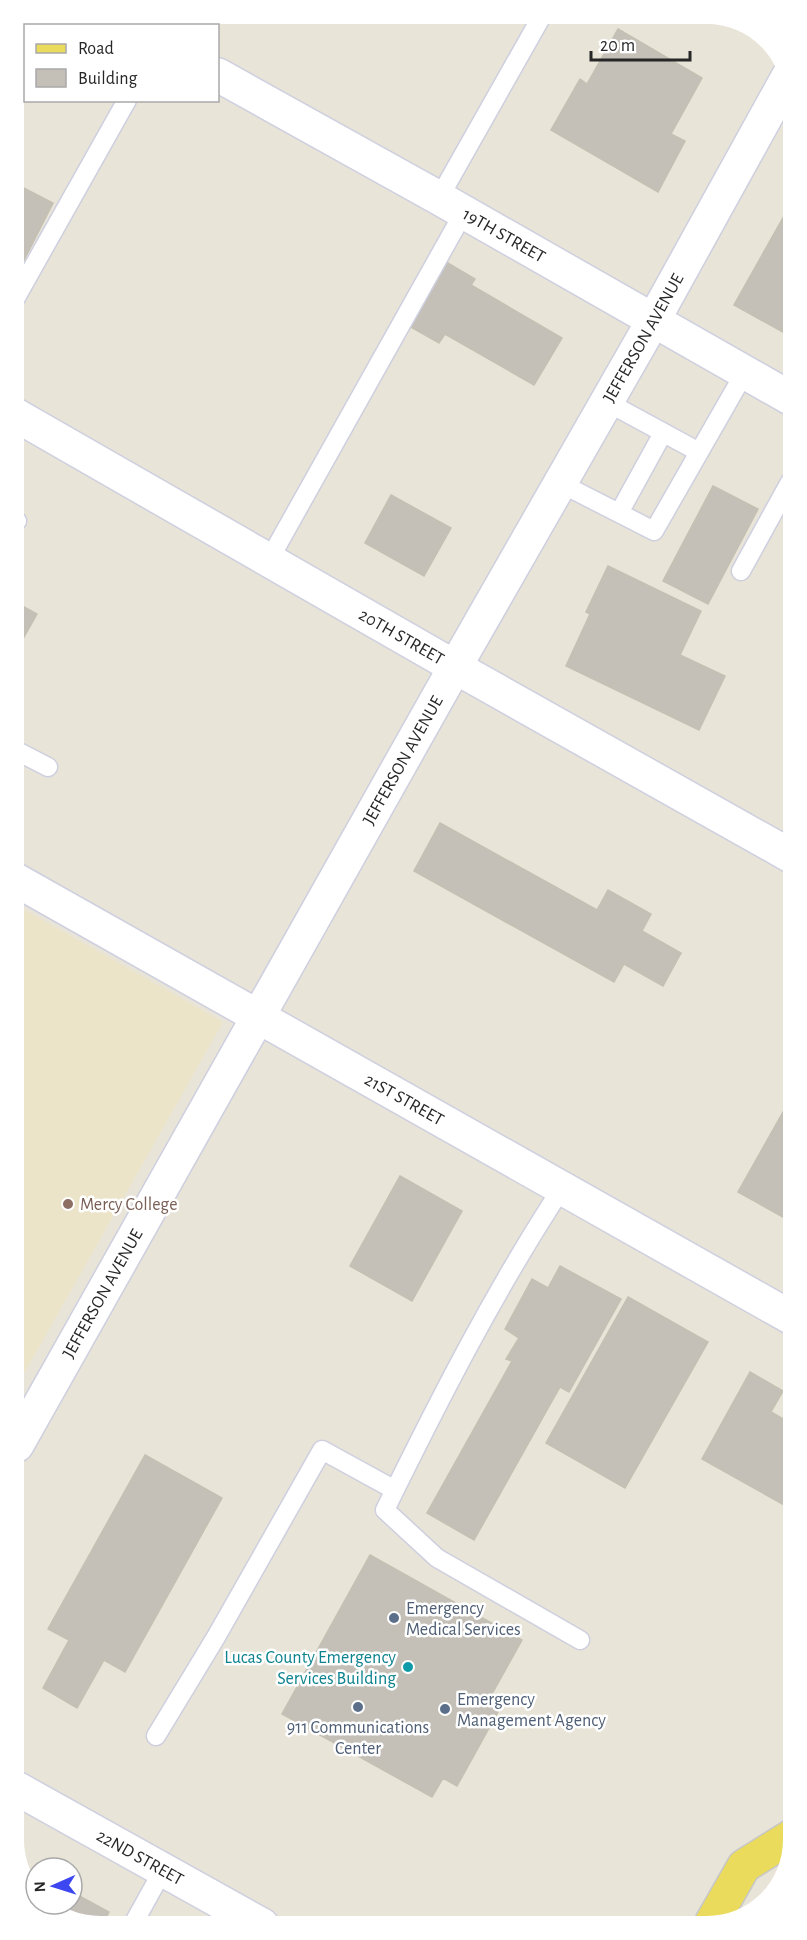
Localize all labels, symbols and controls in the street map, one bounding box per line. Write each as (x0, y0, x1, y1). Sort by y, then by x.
legend (24, 24, 219, 102)
scale bar (591, 24, 690, 62)
text: 20 m (600, 37, 635, 55)
text: Road (78, 40, 114, 58)
text: Building (78, 70, 138, 88)
street label: 19TH STREET (459, 205, 548, 267)
street label: JEFFERSON AVENUE (600, 270, 688, 406)
street label: 20TH STREET (356, 606, 447, 669)
street label: JEFFERSON AVENUE (360, 693, 447, 828)
street label: 21ST STREET (361, 1071, 447, 1130)
place label: Mercy College (80, 1196, 177, 1214)
marker: Mercy College (61, 1197, 75, 1211)
street label: JEFFERSON AVENUE (60, 1226, 147, 1361)
place label: Emergency Medical Services (406, 1600, 521, 1639)
marker: Emergency Medical Services (387, 1611, 401, 1625)
place label: Lucas County Emergency Services Building (224, 1649, 396, 1688)
marker: Lucas County Emergency Services Building (401, 1660, 415, 1674)
place label: Emergency Management Agency (457, 1691, 606, 1730)
marker: 911 Communications Center (351, 1700, 365, 1714)
marker: Emergency Management Agency (438, 1702, 452, 1716)
place label: 911 Communications Center (287, 1719, 429, 1758)
street label: 22ND STREET (93, 1827, 187, 1889)
north arrow (24, 1856, 84, 1916)
text: N (32, 1881, 48, 1893)

